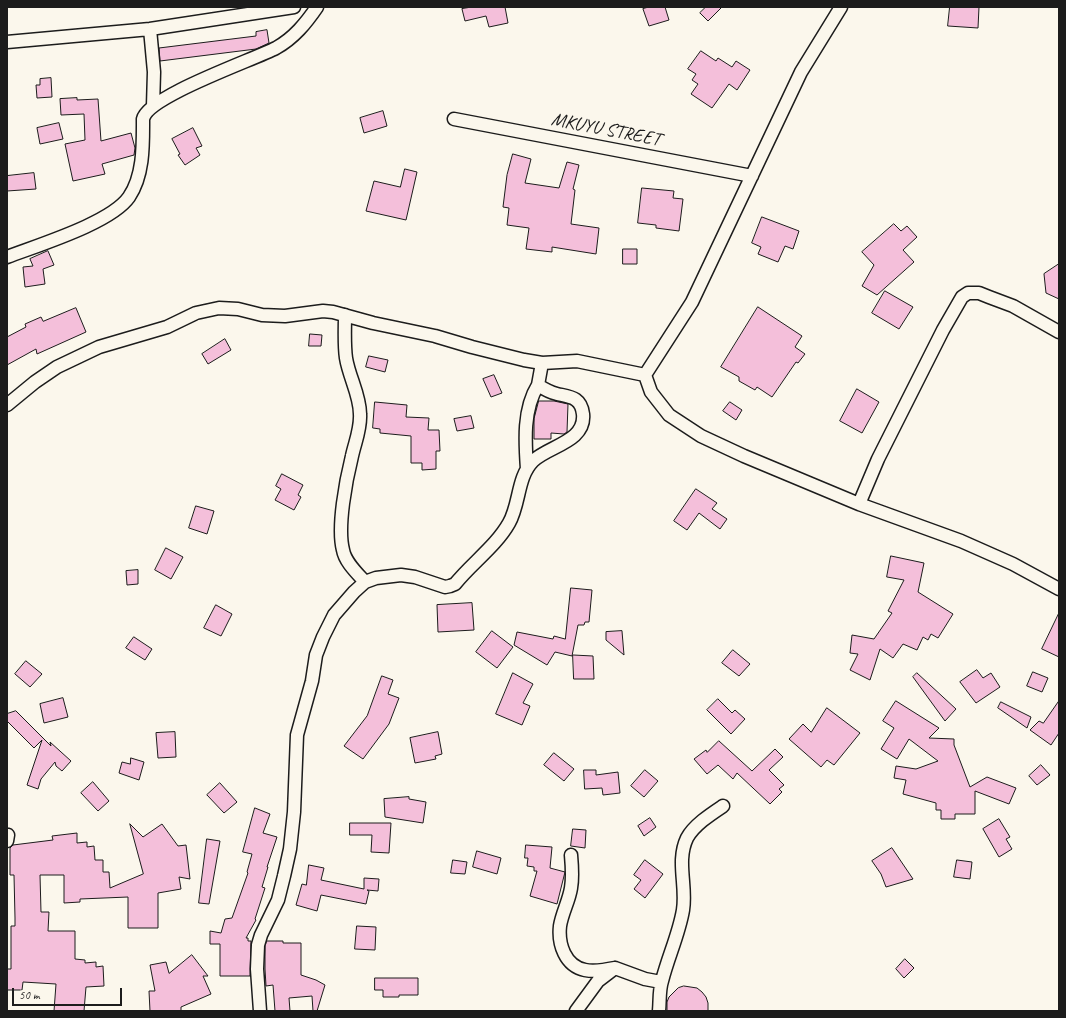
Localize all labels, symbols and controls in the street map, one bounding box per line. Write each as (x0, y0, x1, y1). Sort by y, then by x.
street label: MKUYU STREET (549, 108, 663, 152)
scale bar (14, 980, 124, 1006)
text: 50 m (19, 987, 39, 1003)

